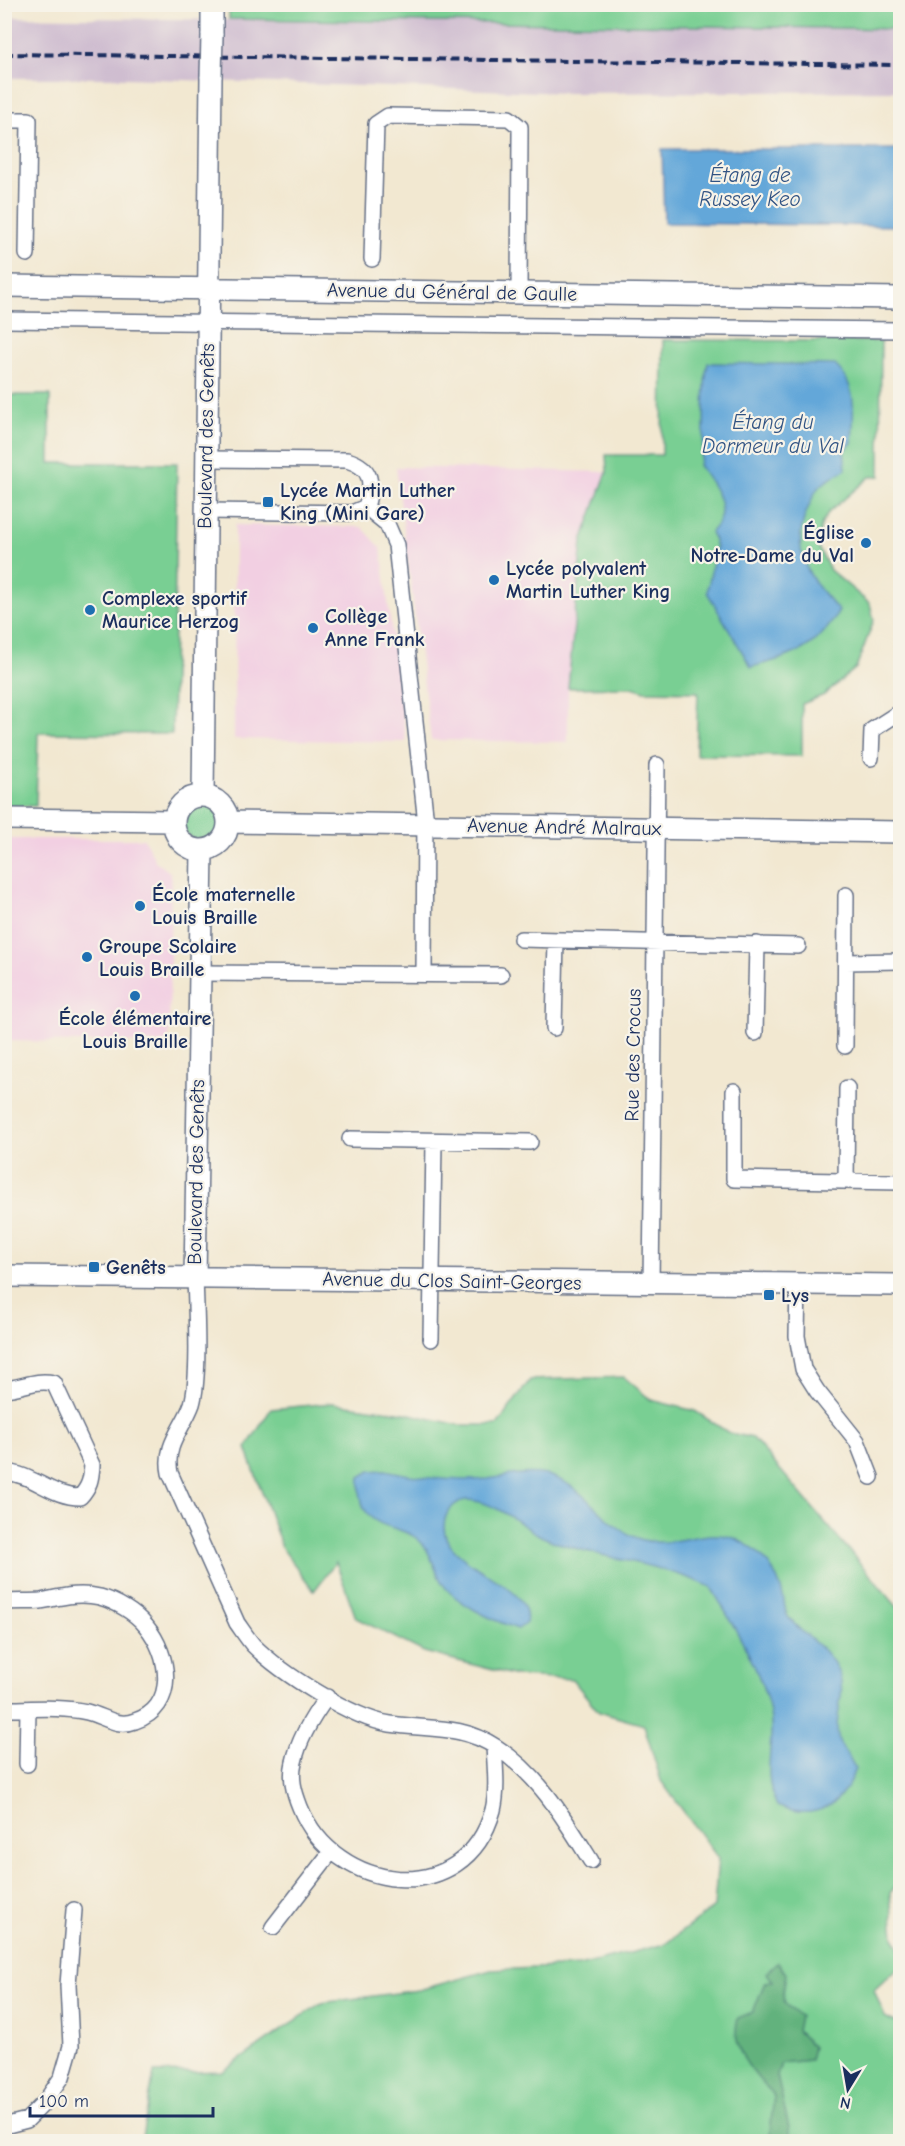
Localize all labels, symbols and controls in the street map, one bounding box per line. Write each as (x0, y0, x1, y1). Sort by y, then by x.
water label: Étang de Russey Keo (699, 162, 801, 211)
street label: Avenue du Général de Gaulle (327, 278, 577, 306)
street label: Boulevard des Genêts (193, 343, 219, 529)
water label: Étang du Dormeur du Val (702, 409, 844, 458)
place label: Lycée Martin Luther King (Mini Gare) (280, 479, 455, 525)
marker: Lycée Martin Luther King (Mini Gare) (261, 495, 275, 509)
place label: Église Notre-Dame du Val (690, 520, 854, 567)
marker: Église Notre-Dame du Val (859, 536, 873, 550)
place label: Lycée polyvalent Martin Luther King (506, 557, 670, 603)
marker: Lycée polyvalent Martin Luther King (487, 573, 501, 587)
place label: Complexe sportif Maurice Herzog (102, 587, 248, 633)
marker: Complexe sportif Maurice Herzog (83, 603, 97, 617)
place label: Collège Anne Frank (325, 605, 425, 651)
marker: Collège Anne Frank (306, 621, 320, 635)
street label: Avenue André Malraux (467, 814, 662, 840)
place label: École maternelle Louis Braille (152, 882, 295, 929)
marker: École maternelle Louis Braille (133, 899, 147, 913)
place label: Groupe Scolaire Louis Braille (99, 935, 237, 981)
marker: Groupe Scolaire Louis Braille (80, 950, 94, 964)
street label: Rue des Crocus (620, 988, 646, 1122)
marker: École élémentaire Louis Braille (128, 989, 142, 1003)
place label: École élémentaire Louis Braille (59, 1006, 211, 1053)
street label: Boulevard des Genêts (183, 1079, 209, 1265)
place label: Genêts (106, 1256, 166, 1279)
marker: Genêts (87, 1260, 101, 1274)
street label: Avenue du Clos Saint-Georges (322, 1267, 582, 1295)
place label: Lys (781, 1284, 809, 1307)
marker: Lys (762, 1288, 776, 1302)
north arrow (818, 2059, 878, 2119)
scale bar (30, 2080, 213, 2118)
text: 100 m (39, 2091, 89, 2112)
text: N (838, 2093, 852, 2113)

